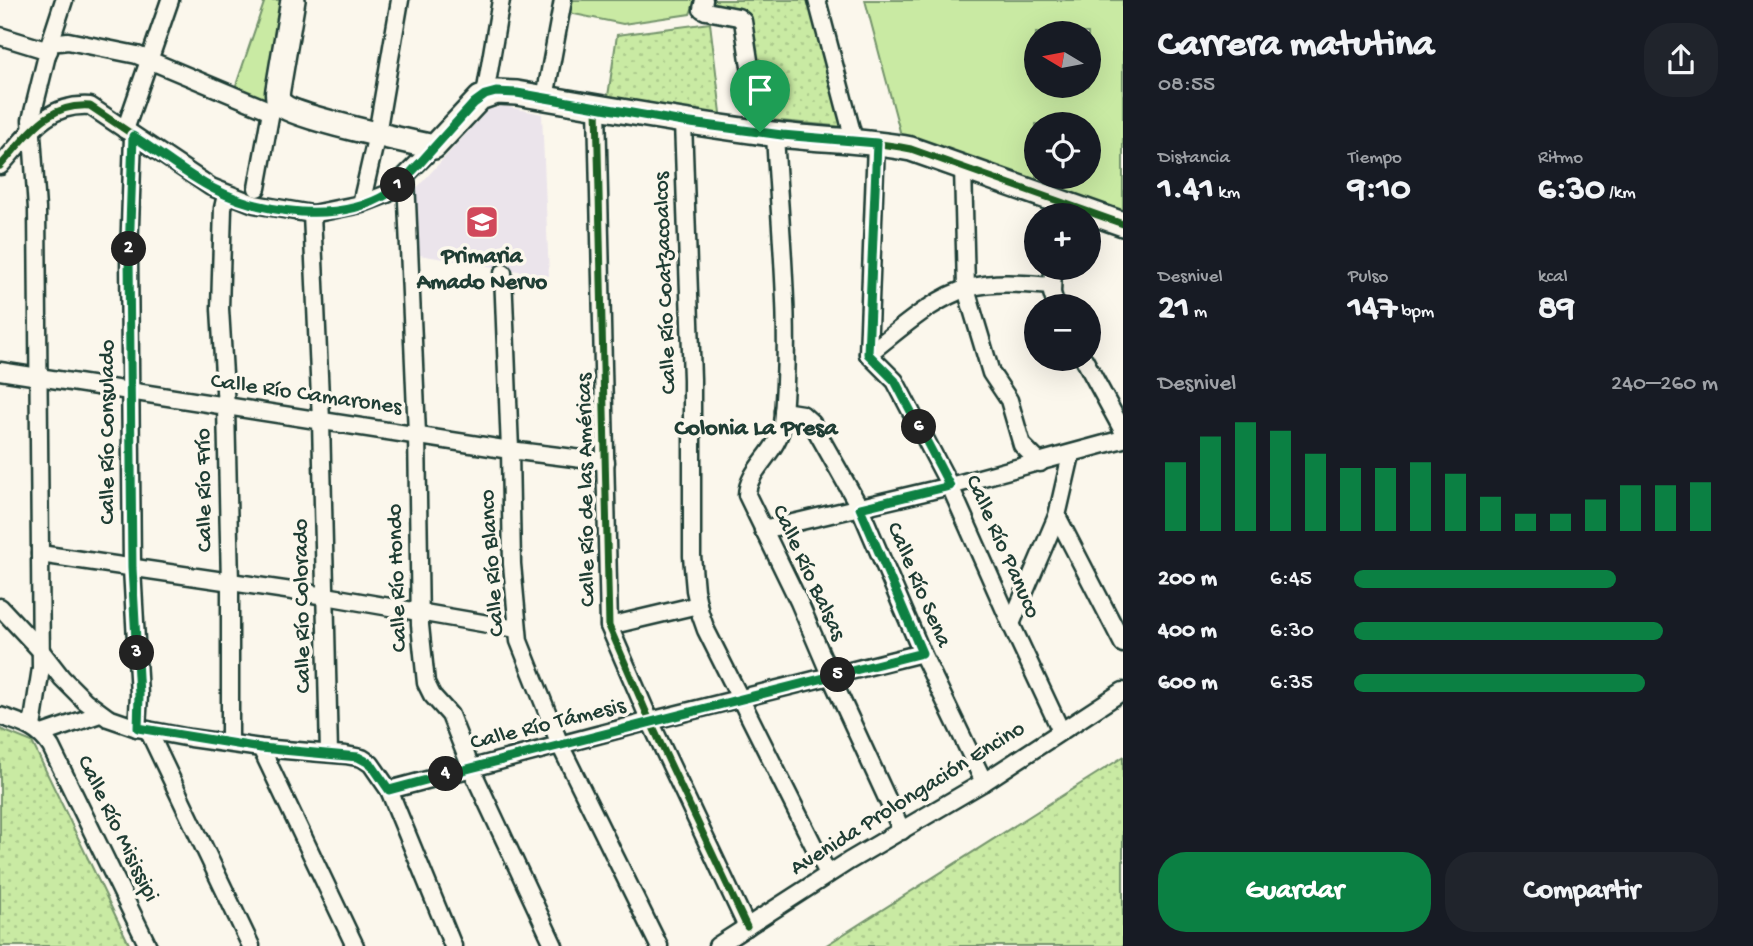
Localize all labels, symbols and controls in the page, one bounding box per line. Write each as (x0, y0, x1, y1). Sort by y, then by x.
north arrow (1024, 21, 1101, 98)
map controls (1024, 21, 1101, 371)
button: share (1644, 23, 1718, 97)
text: Carrera matutina (1158, 24, 1434, 68)
pin (730, 60, 790, 132)
icon: arrive (741, 71, 779, 109)
text: 08:55 (1158, 72, 1215, 99)
button: locate (1024, 112, 1101, 189)
text: Distancia (1158, 147, 1230, 170)
text: Tiempo (1348, 147, 1402, 170)
text: Ritmo (1538, 147, 1583, 170)
pin: 1 (380, 168, 416, 202)
text: 1.41 (1158, 170, 1214, 211)
text: 9:10 (1348, 170, 1411, 211)
text: 6:30 (1538, 170, 1605, 211)
street label: Calle Río Coatzacoalcos (649, 171, 683, 395)
text: 1 (394, 173, 401, 196)
text: km (1214, 182, 1240, 205)
text: /km (1605, 182, 1636, 205)
school or university icon: Primaria Amado Nervo (463, 203, 501, 241)
button: + (1024, 203, 1101, 280)
pin: 2 (111, 232, 146, 266)
text: 2 (124, 237, 133, 260)
place label: Primaria Amado Nervo (416, 244, 547, 297)
text: Desnivel (1158, 266, 1223, 289)
text: Pulso (1348, 266, 1388, 289)
text: kcal (1538, 266, 1568, 289)
text: 21 (1158, 289, 1189, 330)
text: 147 (1348, 289, 1397, 330)
text: 89 (1538, 289, 1575, 330)
button: − (1024, 294, 1101, 371)
text: m (1189, 301, 1207, 324)
text: bpm (1397, 301, 1434, 324)
street label: Calle Río Consulado (95, 339, 122, 524)
street label: Calle Río Camarones (209, 368, 404, 422)
text: Desnivel (1158, 371, 1236, 398)
text: 240–260 m (1611, 371, 1718, 398)
street label: Calle Río de las Américas (571, 372, 603, 607)
pin: 6 (902, 410, 936, 444)
district label: Colonia La Presa (675, 415, 839, 444)
text: 6 (914, 415, 923, 438)
street label: Calle Río Frío (190, 428, 220, 552)
street label: Calle Río Panuco (958, 471, 1046, 623)
street label: Calle Río Blanco (474, 488, 512, 637)
street label: Calle Río Balsas (765, 501, 851, 646)
street label: Calle Río Hondo (382, 503, 414, 653)
street label: Calle Río Colorado (288, 518, 318, 694)
street label: Calle Río Sena (880, 518, 957, 653)
text: 200 m (1158, 566, 1217, 593)
text: 6:45 (1270, 566, 1312, 593)
text: 400 m (1158, 618, 1217, 645)
text: 6:30 (1270, 618, 1314, 645)
pin: 3 (120, 636, 154, 670)
text: 3 (132, 641, 141, 664)
pin: 5 (820, 658, 856, 692)
text: 5 (833, 663, 843, 686)
text: 600 m (1158, 670, 1218, 697)
text: 6:35 (1270, 670, 1313, 697)
street label: Calle Río Támesis (468, 693, 629, 757)
street label: Avenida Prolongación Encino (786, 716, 1030, 882)
street label: Calle Río Misissipi (70, 751, 164, 907)
pin: 4 (428, 756, 464, 792)
text: 4 (441, 762, 450, 785)
button: Guardar (1158, 852, 1431, 932)
button: Compartir (1445, 852, 1718, 932)

